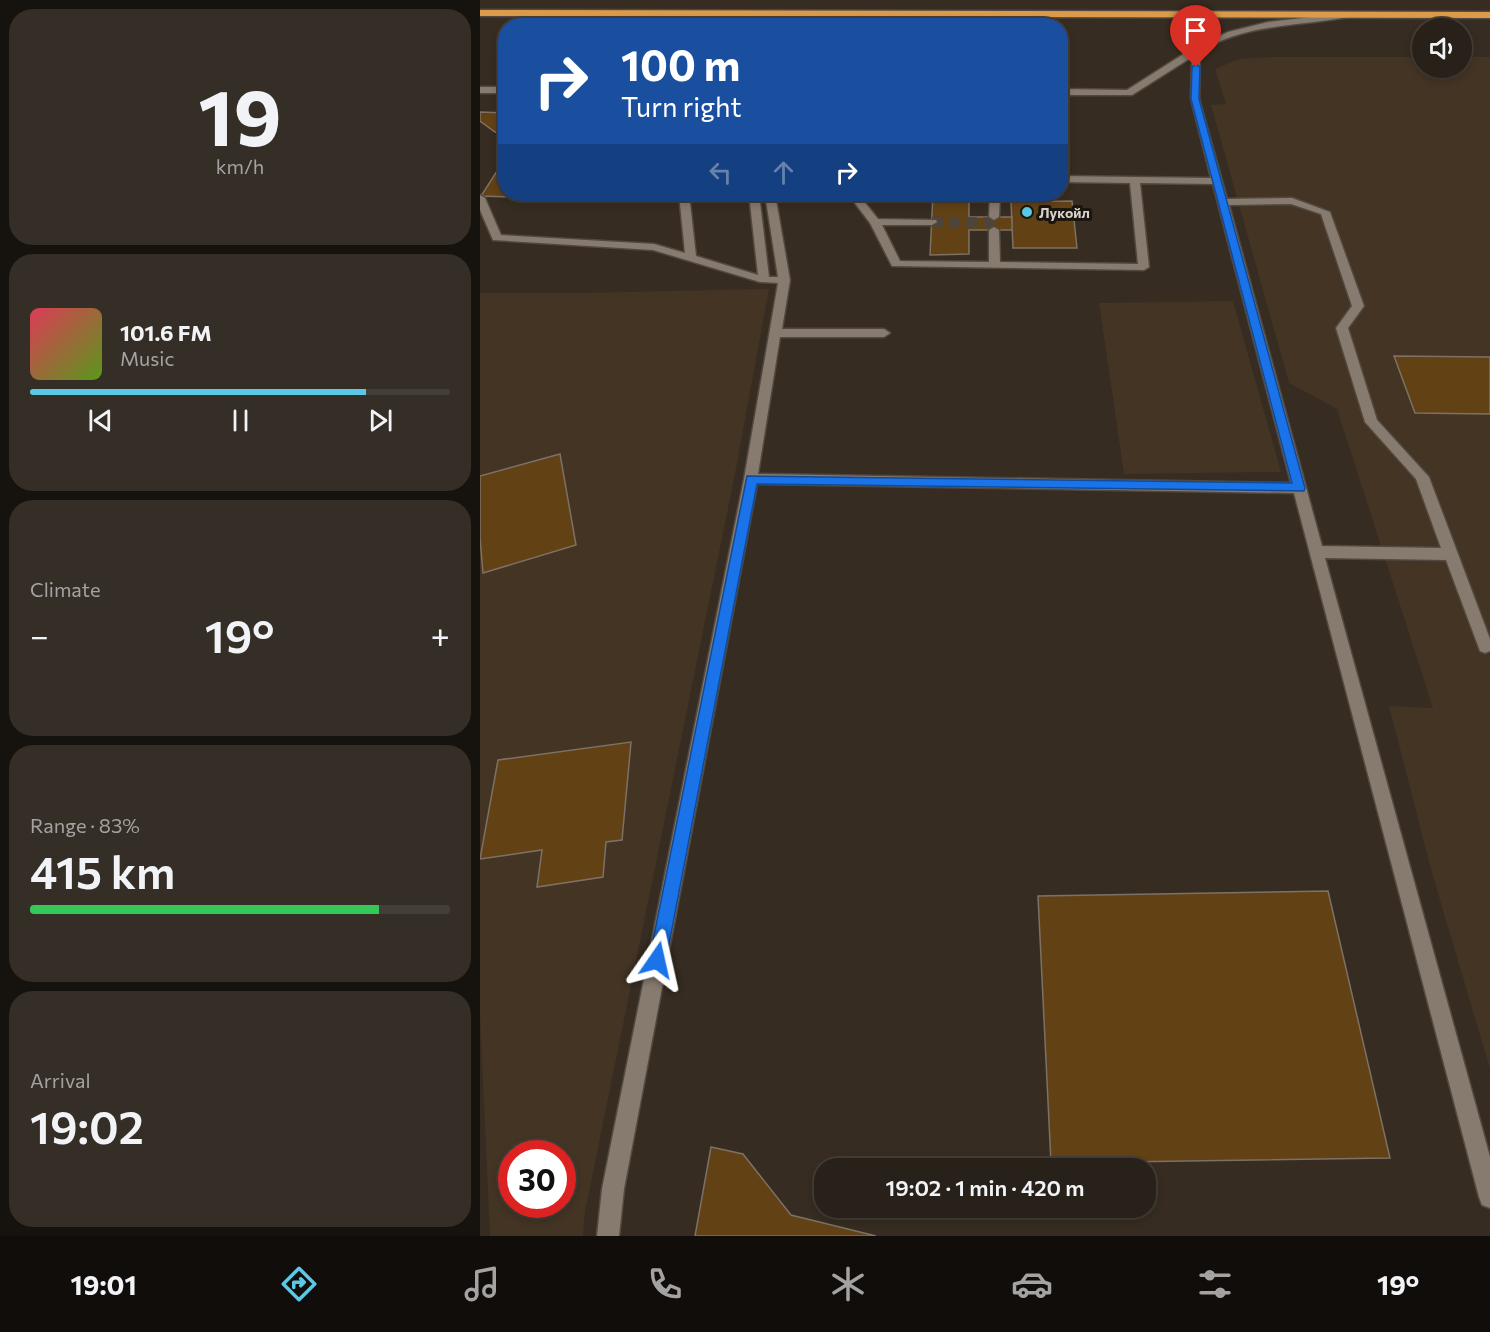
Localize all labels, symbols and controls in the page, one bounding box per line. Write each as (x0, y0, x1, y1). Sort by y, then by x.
pin (1170, 5, 1221, 67)
icon: arrive (1179, 14, 1212, 47)
map controls (1412, 18, 1472, 78)
button: sound (1412, 18, 1472, 78)
text: 100 m (621, 38, 741, 90)
icon: right (522, 42, 600, 120)
text: 19 (198, 67, 282, 162)
text: Turn right (621, 90, 741, 123)
text: km/h (216, 154, 264, 178)
icon: left (704, 156, 737, 189)
icon: ahead (767, 156, 800, 189)
icon: right (830, 156, 863, 189)
place label: Лукойл (1039, 204, 1090, 221)
marker: Лукойл (1020, 205, 1034, 219)
text: 101.6 FM (120, 319, 212, 346)
text: Music (120, 346, 174, 370)
icon: previous (84, 404, 117, 437)
icon: pause (224, 404, 257, 437)
icon: next (364, 404, 397, 437)
text: Climate (30, 577, 100, 601)
text: 19° (205, 607, 274, 662)
text: − (30, 614, 49, 655)
text: + (431, 614, 450, 655)
text: Range · 83% (30, 813, 140, 837)
text: 415 km (30, 843, 175, 898)
position arrow (625, 928, 689, 992)
text: Arrival (30, 1068, 91, 1092)
text: 19:02 (30, 1098, 144, 1153)
speed limit sign: 30 (498, 1140, 576, 1218)
text: 19:02 · 1 min · 420 m (886, 1174, 1084, 1201)
icon: directions (278, 1263, 320, 1305)
icon: music (461, 1263, 503, 1305)
icon: phone (644, 1263, 686, 1305)
icon: climate (827, 1263, 869, 1305)
icon: car (1011, 1263, 1053, 1305)
icon: filters (1194, 1263, 1236, 1305)
text: 19:01 (71, 1268, 137, 1301)
text: 19° (1377, 1268, 1419, 1301)

